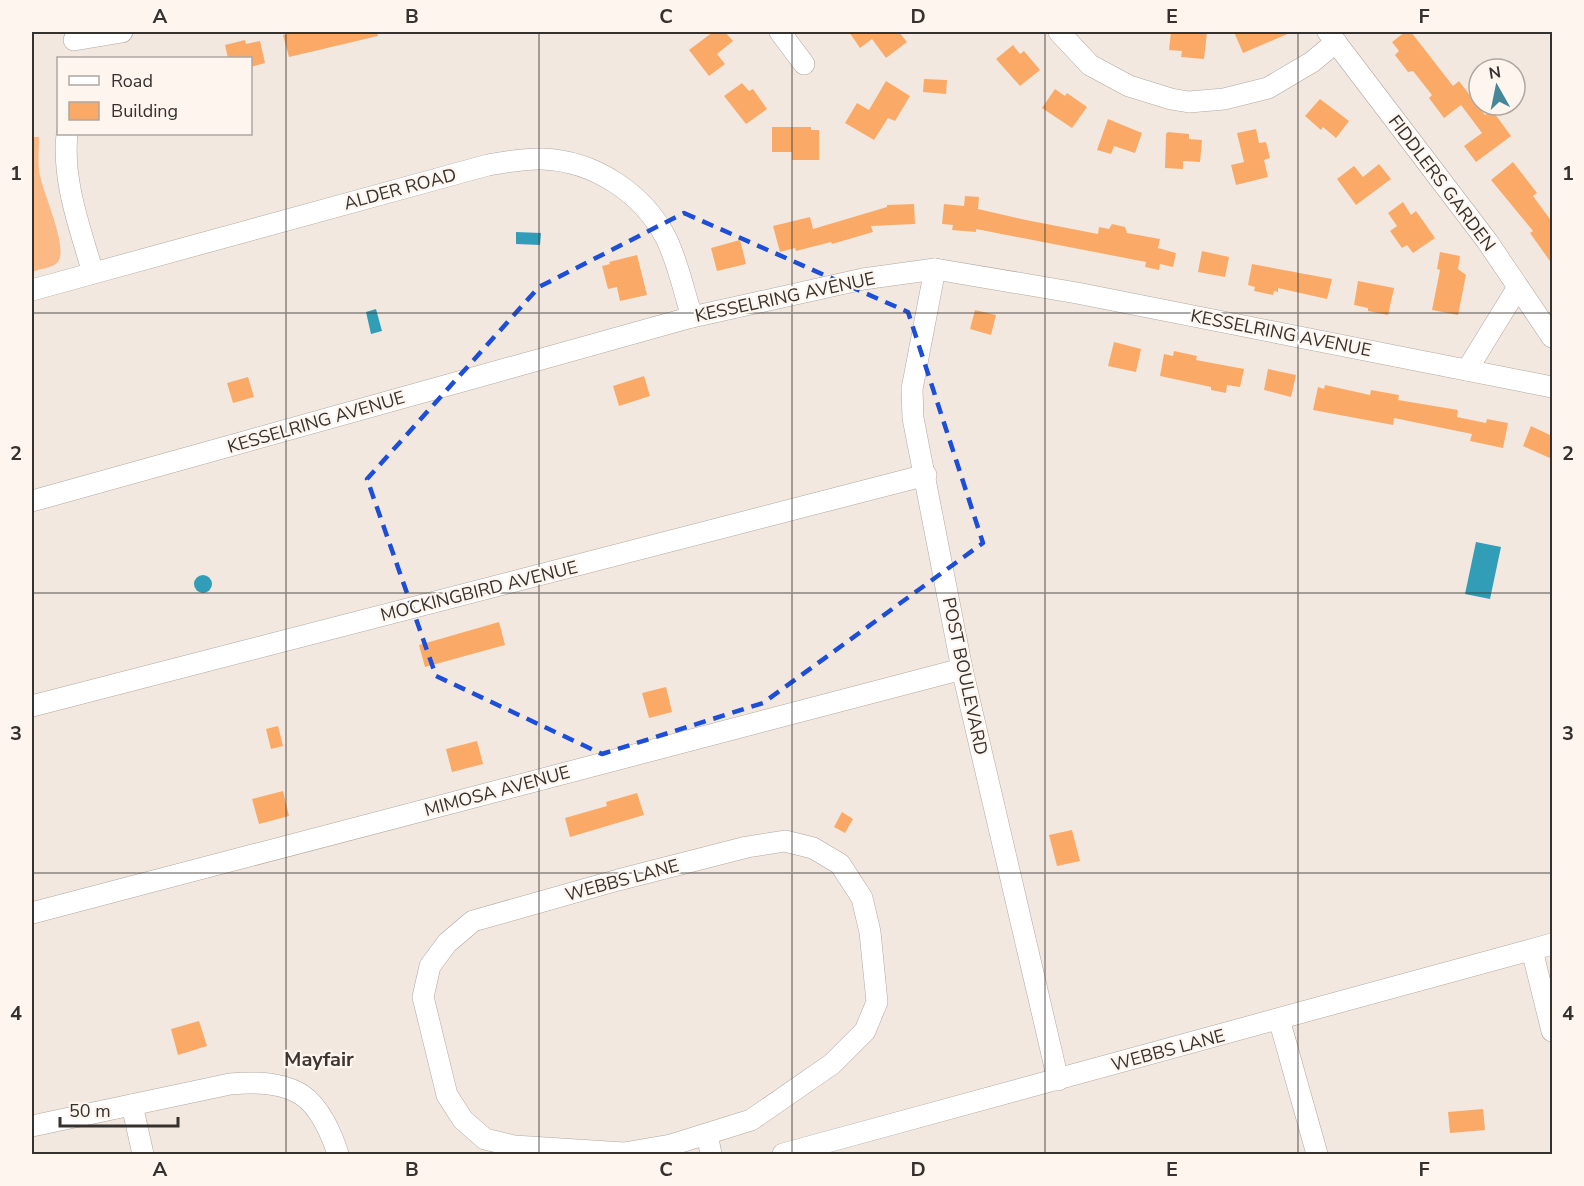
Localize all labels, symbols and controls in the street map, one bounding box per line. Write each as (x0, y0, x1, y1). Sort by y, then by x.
text: A (153, 3, 168, 30)
text: B (405, 3, 419, 30)
text: C (659, 3, 673, 30)
text: D (910, 3, 926, 30)
text: E (1166, 3, 1178, 30)
text: F (1418, 3, 1430, 30)
legend (57, 57, 252, 135)
north arrow (1467, 57, 1527, 117)
text: N (1487, 61, 1502, 85)
text: Road (111, 69, 153, 93)
text: Building (111, 99, 178, 123)
street label: FIDDLERS GARDEN (1383, 110, 1501, 256)
text: 1 (10, 160, 22, 187)
text: 1 (1562, 160, 1574, 187)
street label: ALDER ROAD (341, 162, 459, 216)
street label: KESSELRING AVENUE (693, 266, 877, 328)
street label: KESSELRING AVENUE (1189, 304, 1373, 362)
street label: KESSELRING AVENUE (224, 385, 408, 459)
text: 2 (10, 440, 22, 467)
text: 2 (1562, 440, 1574, 467)
street label: MOCKINGBIRD AVENUE (378, 555, 580, 627)
street label: POST BOULEVARD (937, 595, 993, 757)
text: 3 (10, 720, 22, 747)
text: 3 (1562, 720, 1574, 747)
street label: MIMOSA AVENUE (421, 760, 573, 822)
street label: WEBBS LANE (563, 853, 681, 907)
text: 4 (10, 1000, 22, 1027)
text: 4 (1562, 1000, 1574, 1027)
street label: WEBBS LANE (1109, 1023, 1227, 1077)
district label: Mayfair (284, 1046, 354, 1073)
scale bar (60, 1090, 178, 1128)
text: 50 m (69, 1099, 111, 1123)
text: A (153, 1156, 168, 1183)
text: B (405, 1156, 419, 1183)
text: C (659, 1156, 673, 1183)
text: D (910, 1156, 926, 1183)
text: E (1166, 1156, 1178, 1183)
text: F (1418, 1156, 1430, 1183)

